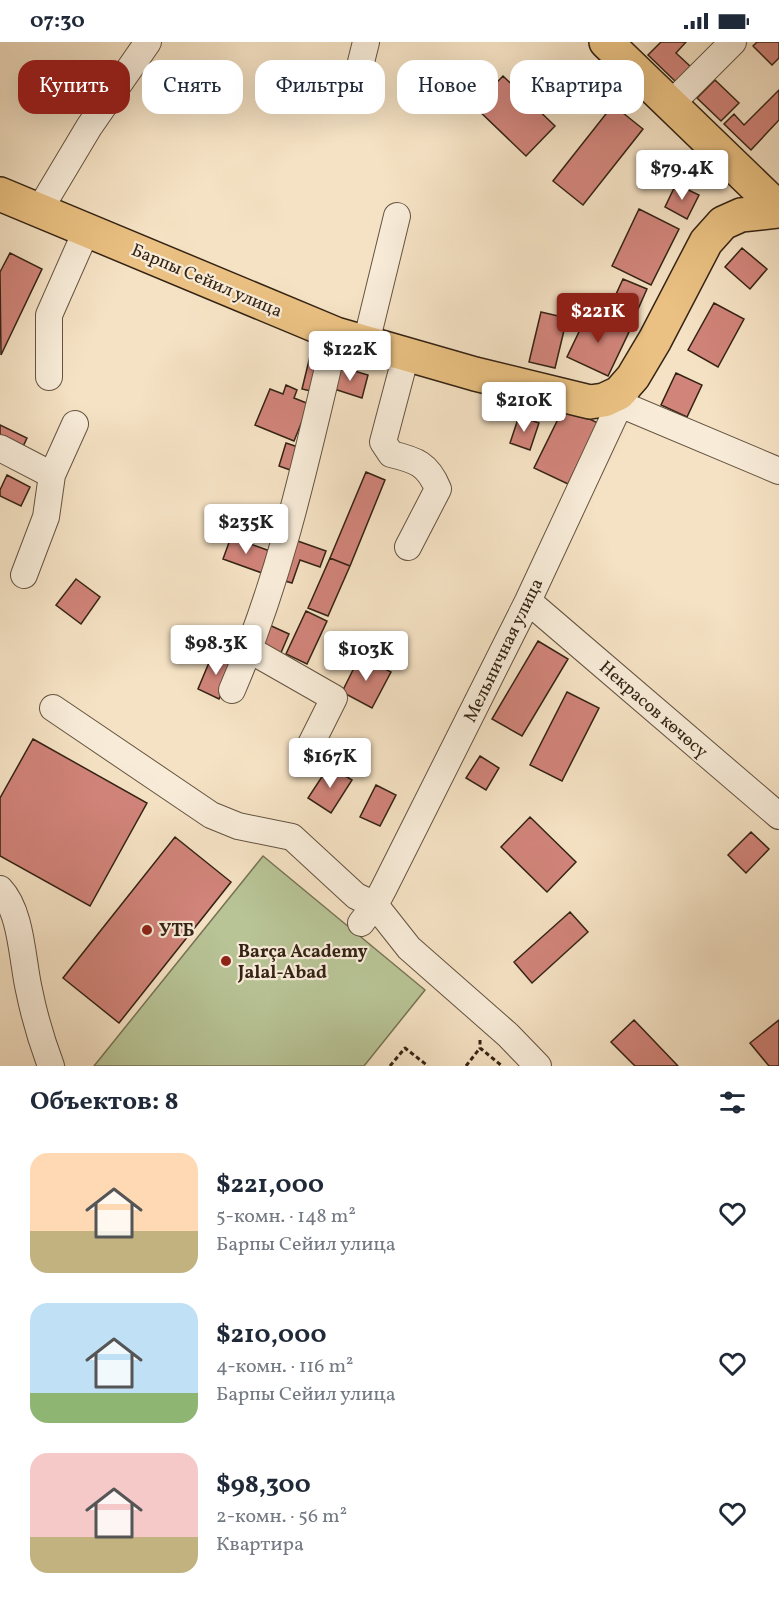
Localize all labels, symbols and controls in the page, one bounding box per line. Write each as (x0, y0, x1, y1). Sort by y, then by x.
text: 07:30 (30, 6, 85, 37)
chip: Купить (18, 60, 130, 114)
chip: Снять (142, 60, 243, 114)
chip: Фильтры (255, 60, 385, 114)
chip: Новое (397, 60, 498, 114)
chip: Квартира (510, 60, 644, 114)
pin: $79.4K (633, 150, 731, 201)
text: $79.4K (650, 155, 714, 183)
street label: Барпы Сейил улица (127, 238, 286, 325)
pin: $221K (556, 293, 640, 344)
text: $221K (571, 298, 625, 326)
pin: $122K (308, 331, 392, 382)
text: $122K (323, 336, 377, 364)
pin: $210K (482, 382, 566, 433)
text: $210K (496, 387, 552, 415)
pin: $235K (204, 504, 288, 555)
text: $235K (218, 509, 274, 537)
street label: Мельничная улица (459, 574, 550, 727)
pin: $98.3K (167, 625, 265, 676)
text: $98.3K (185, 630, 247, 658)
pin: $103K (324, 631, 408, 682)
text: $103K (338, 636, 394, 664)
street label: Некрасов көчөсү (593, 656, 713, 765)
pin: $167K (288, 738, 372, 789)
text: $167K (303, 743, 357, 771)
place label: УТБ (159, 919, 195, 944)
marker: УТБ (140, 923, 154, 937)
place label: Barça Academy Jalal-Abad (237, 940, 368, 986)
marker: Barça Academy Jalal-Abad (219, 954, 233, 968)
text: Объектов: 8 (30, 1084, 179, 1120)
icon: filters (716, 1086, 749, 1119)
text: $221,000 (216, 1167, 324, 1203)
icon: home (78, 1177, 150, 1249)
icon: heart (716, 1197, 749, 1230)
text: 5-комн. · 148 m² (216, 1203, 356, 1231)
text: Барпы Сейил улица (216, 1231, 396, 1259)
text: $210,000 (216, 1317, 327, 1353)
icon: home (78, 1327, 150, 1399)
icon: heart (716, 1347, 749, 1380)
text: 4-комн. · 116 m² (216, 1353, 353, 1381)
text: Барпы Сейил улица (216, 1381, 396, 1409)
text: $98,300 (216, 1467, 311, 1503)
icon: home (78, 1477, 150, 1549)
icon: heart (716, 1497, 749, 1530)
text: 2-комн. · 56 m² (216, 1503, 347, 1531)
text: Квартира (216, 1531, 304, 1559)

